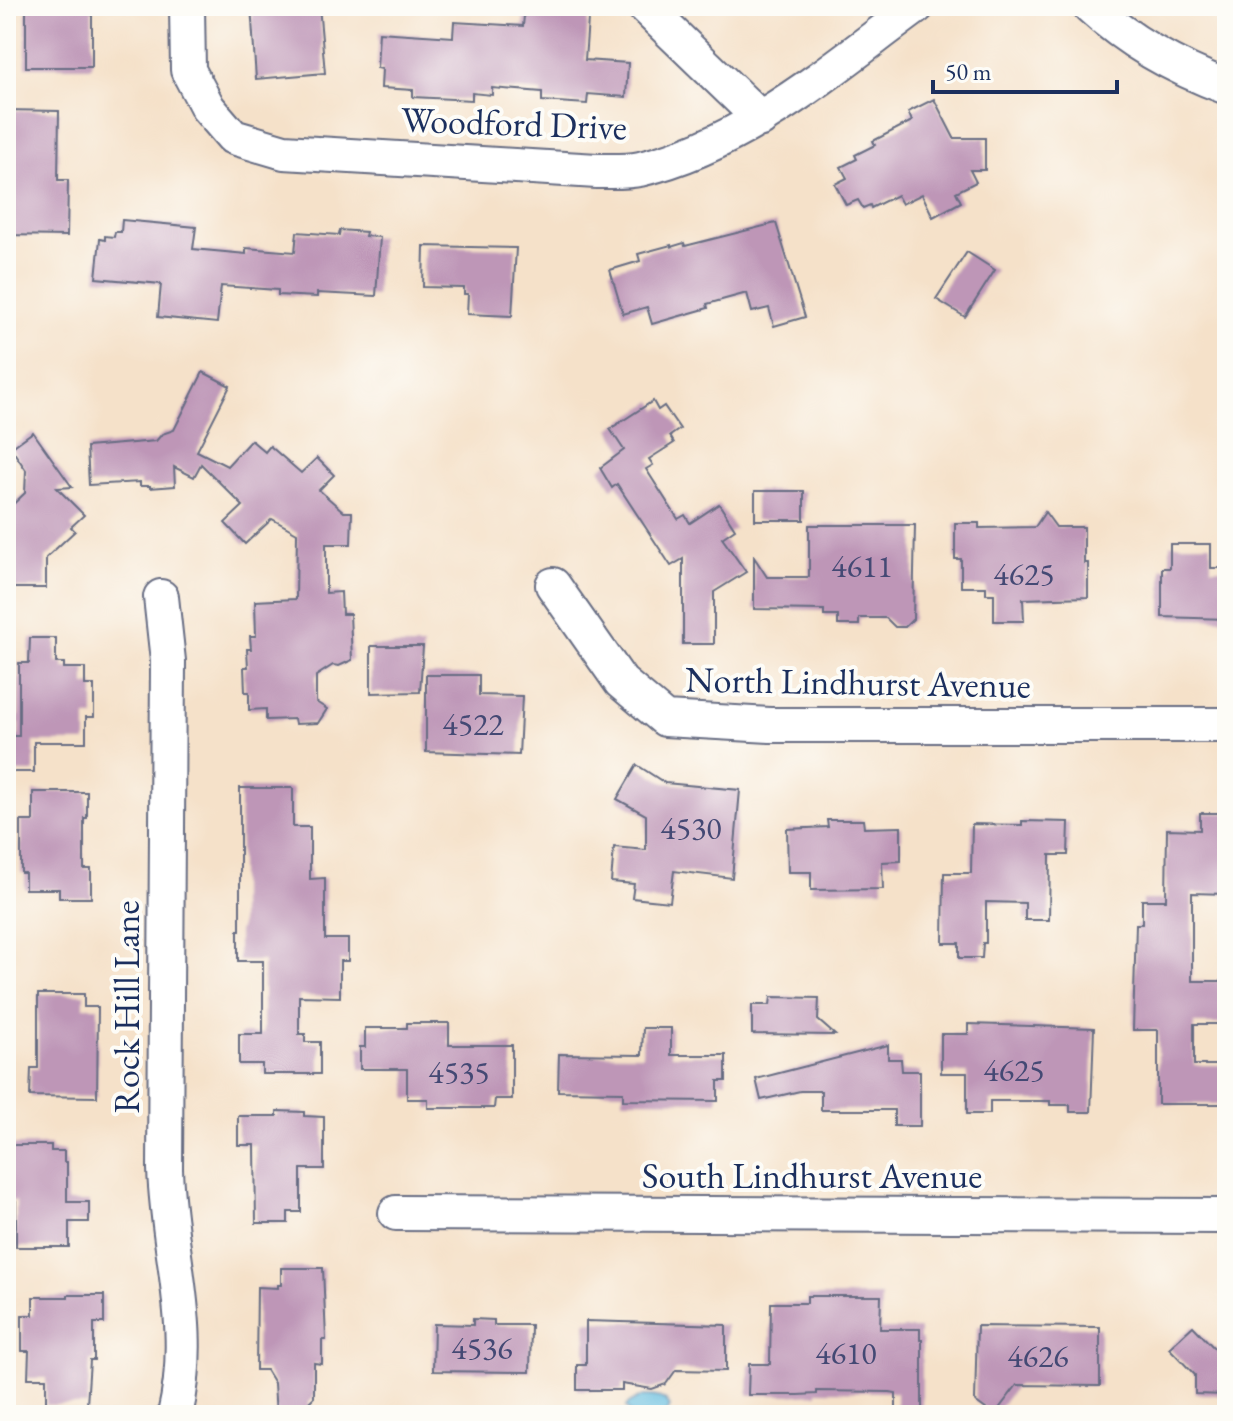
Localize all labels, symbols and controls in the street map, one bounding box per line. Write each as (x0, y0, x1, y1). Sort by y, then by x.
scale bar (933, 44, 1117, 94)
text: 50 m (945, 56, 992, 87)
street label: Woodford Drive (400, 96, 628, 150)
house number: 4611 (831, 545, 893, 587)
house number: 4625 (993, 553, 1055, 595)
street label: North Lindhurst Avenue (685, 655, 1031, 709)
house number: 4522 (442, 703, 504, 745)
house number: 4530 (660, 807, 722, 849)
street label: Rock Hill Lane (103, 900, 150, 1114)
house number: 4625 (983, 1049, 1045, 1091)
house number: 4535 (428, 1051, 490, 1093)
street label: South Lindhurst Avenue (642, 1152, 982, 1199)
house number: 4536 (451, 1327, 513, 1369)
house number: 4610 (815, 1332, 877, 1374)
house number: 4626 (1007, 1335, 1069, 1377)

